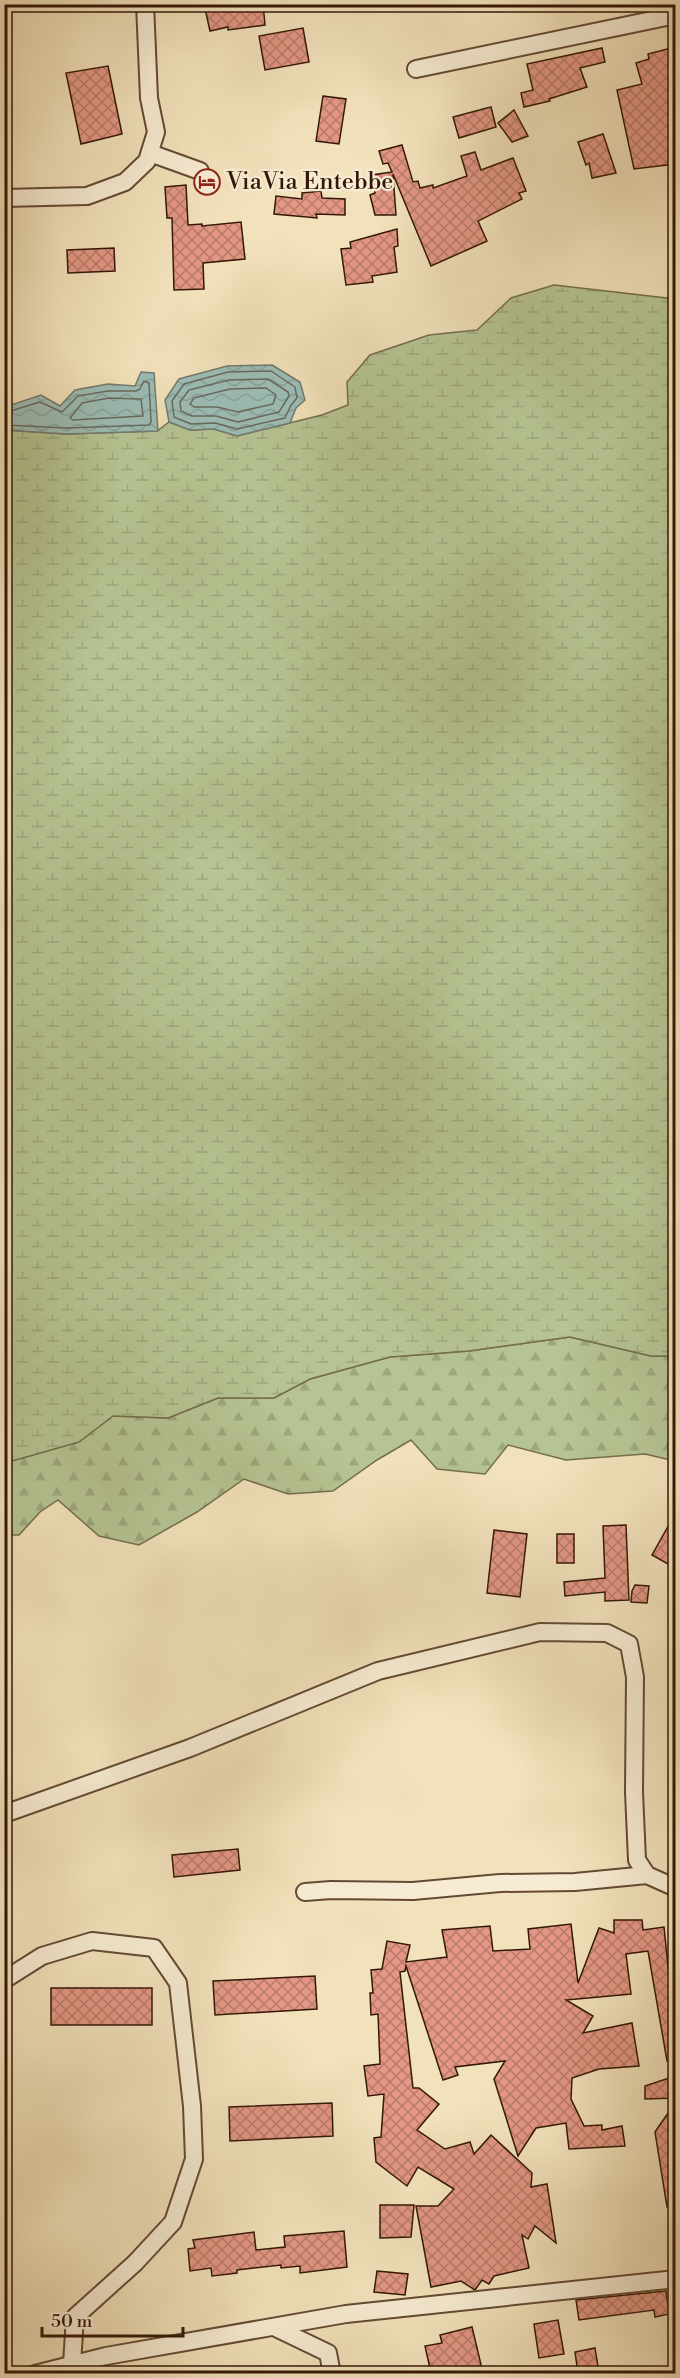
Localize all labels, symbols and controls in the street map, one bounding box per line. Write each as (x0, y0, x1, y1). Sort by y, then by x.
hotel icon: ViaVia Entebbe (192, 167, 222, 197)
place label: ViaVia Entebbe (225, 167, 393, 197)
scale bar (42, 2300, 183, 2338)
text: 50 m (51, 2310, 93, 2333)

